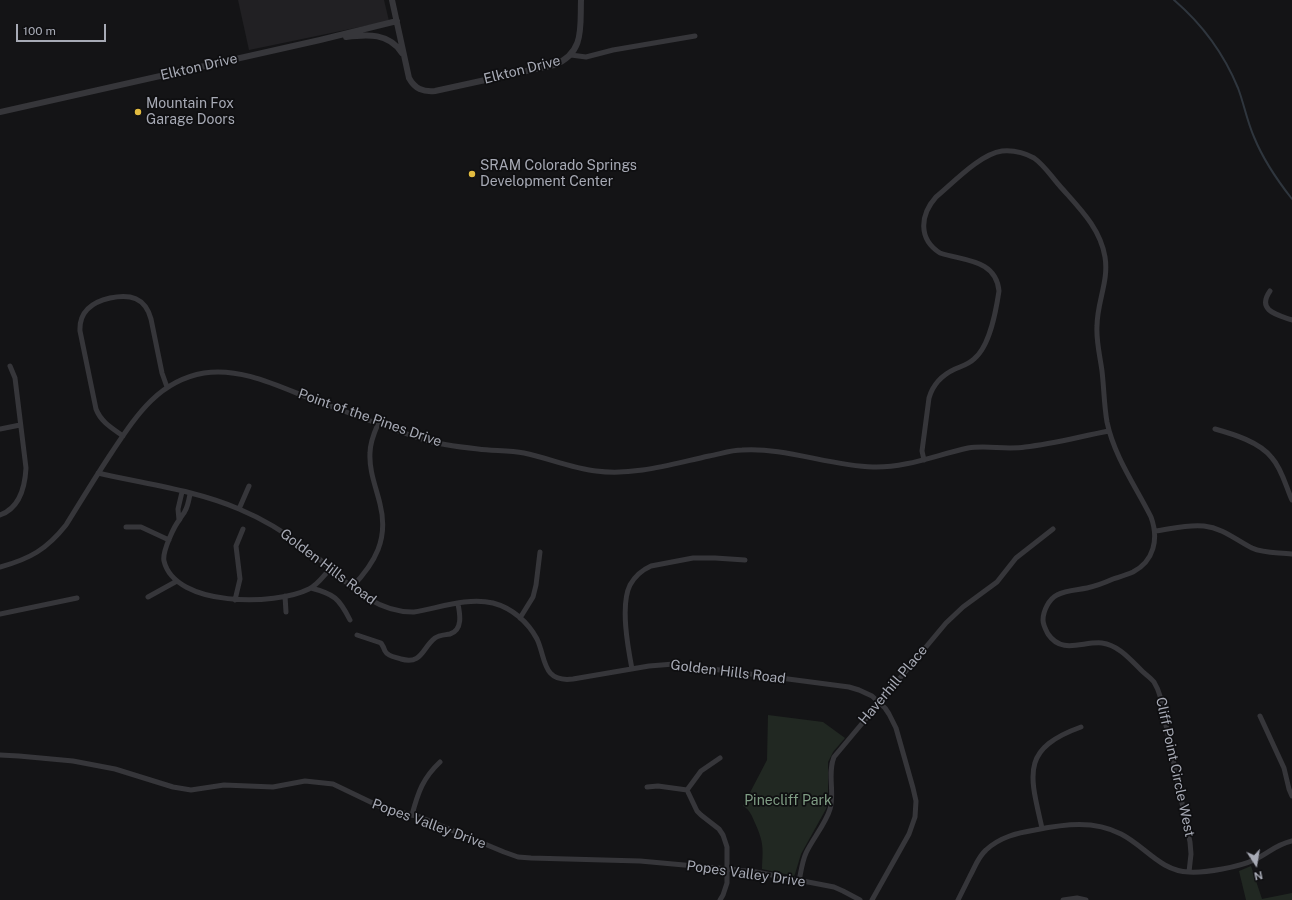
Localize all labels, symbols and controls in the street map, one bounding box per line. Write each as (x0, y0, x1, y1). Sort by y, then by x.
scale bar (18, 16, 108, 42)
text: 100 m (23, 24, 56, 38)
street label: Elkton Drive (159, 50, 239, 84)
street label: Elkton Drive (482, 52, 562, 88)
place label: Mountain Fox Garage Doors (146, 96, 235, 128)
marker: Mountain Fox Garage Doors (133, 107, 143, 117)
place label: SRAM Colorado Springs Development Center (480, 158, 637, 190)
marker: SRAM Colorado Springs Development Center (467, 169, 477, 179)
street label: Point of the Pines Drive (296, 386, 444, 450)
street label: Golden Hills Road (277, 525, 379, 609)
street label: Haverhill Place (855, 642, 931, 728)
street label: Golden Hills Road (669, 657, 787, 687)
street label: Cliff Point Circle West (1152, 696, 1198, 838)
park label: Pinecliff Park (744, 793, 832, 809)
street label: Popes Valley Drive (370, 796, 488, 852)
north arrow (1236, 844, 1276, 884)
street label: Popes Valley Drive (685, 857, 807, 891)
text: N (1253, 869, 1264, 883)

